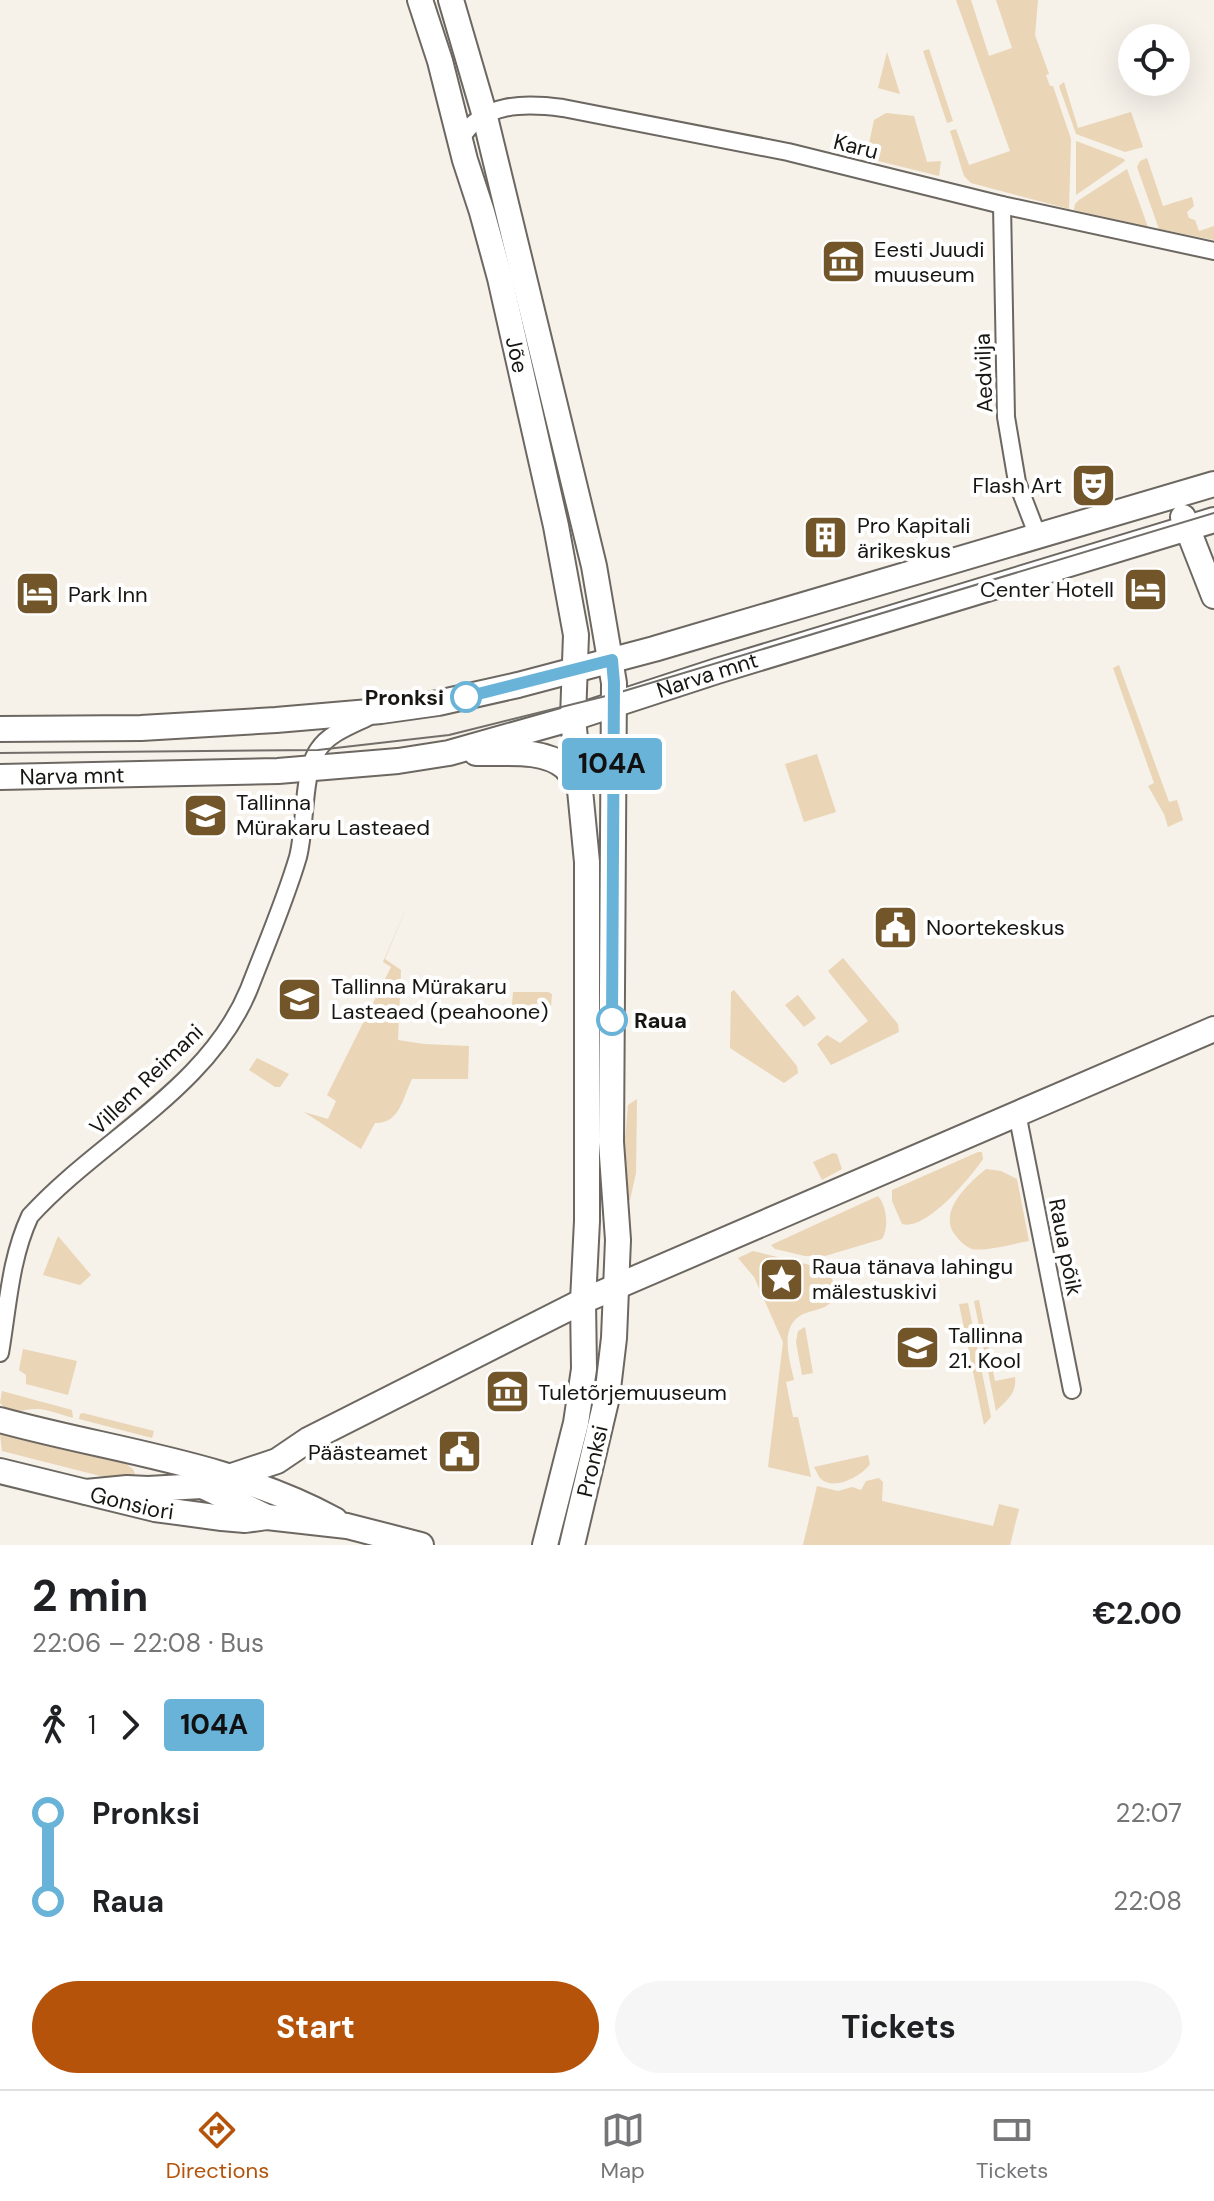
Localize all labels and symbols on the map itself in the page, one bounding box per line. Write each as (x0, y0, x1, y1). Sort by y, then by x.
street label: Karu (830, 127, 881, 166)
place label: Eesti Juudi muuseum (874, 235, 985, 289)
museum icon: Eesti Juudi muuseum (819, 238, 867, 286)
street label: Aedvilja (968, 333, 999, 413)
street label: Jõe (499, 334, 535, 376)
theatre icon: Flash Art (1069, 461, 1117, 509)
place label: Flash Art (972, 471, 1062, 500)
place label: Pro Kapitali ärikeskus (857, 511, 971, 565)
building icon: Pro Kapitali ärikeskus (802, 514, 850, 562)
hotel icon: Center Hotell (1121, 565, 1169, 613)
hotel icon: Park Inn (13, 570, 61, 618)
place label: Center Hotell (980, 575, 1114, 604)
place label: Park Inn (68, 580, 148, 609)
street label: Narva mnt (653, 645, 762, 705)
marker: Pronksi (451, 682, 481, 712)
place label: Pronksi (365, 683, 444, 712)
line badge: 104A (556, 738, 668, 790)
street label: Narva mnt (19, 760, 125, 792)
place label: Tallinna Mürakaru Lasteaed (236, 788, 430, 842)
school or university icon: Tallinna Mürakaru Lasteaed (181, 791, 229, 839)
public building icon: Noortekeskus (871, 903, 919, 951)
place label: Noortekeskus (926, 913, 1065, 942)
place label: Tallinna Mürakaru Lasteaed (peahoone) (331, 972, 549, 1026)
school or university icon: Tallinna Mürakaru Lasteaed (peahoone) (276, 975, 324, 1023)
marker: Raua (597, 1005, 627, 1035)
place label: Raua (634, 1006, 687, 1035)
street label: Villem Reimani (83, 1018, 209, 1141)
street label: Raua põik (1042, 1196, 1089, 1298)
place label: Raua tänava lahingu mälestuskivi (812, 1252, 1013, 1306)
place icon: Raua tänava lahingu mälestuskivi (757, 1255, 805, 1303)
place label: Tallinna 21. Kool (948, 1321, 1023, 1375)
school or university icon: Tallinna 21. Kool (893, 1324, 941, 1372)
museum icon: Tuletõrjemuuseum (483, 1368, 531, 1416)
place label: Tuletõrjemuuseum (538, 1378, 727, 1407)
street label: Pronksi (570, 1422, 615, 1500)
public building icon: Päästeamet (435, 1428, 483, 1476)
place label: Päästeamet (308, 1438, 428, 1467)
street label: Gonsiori (87, 1480, 176, 1526)

